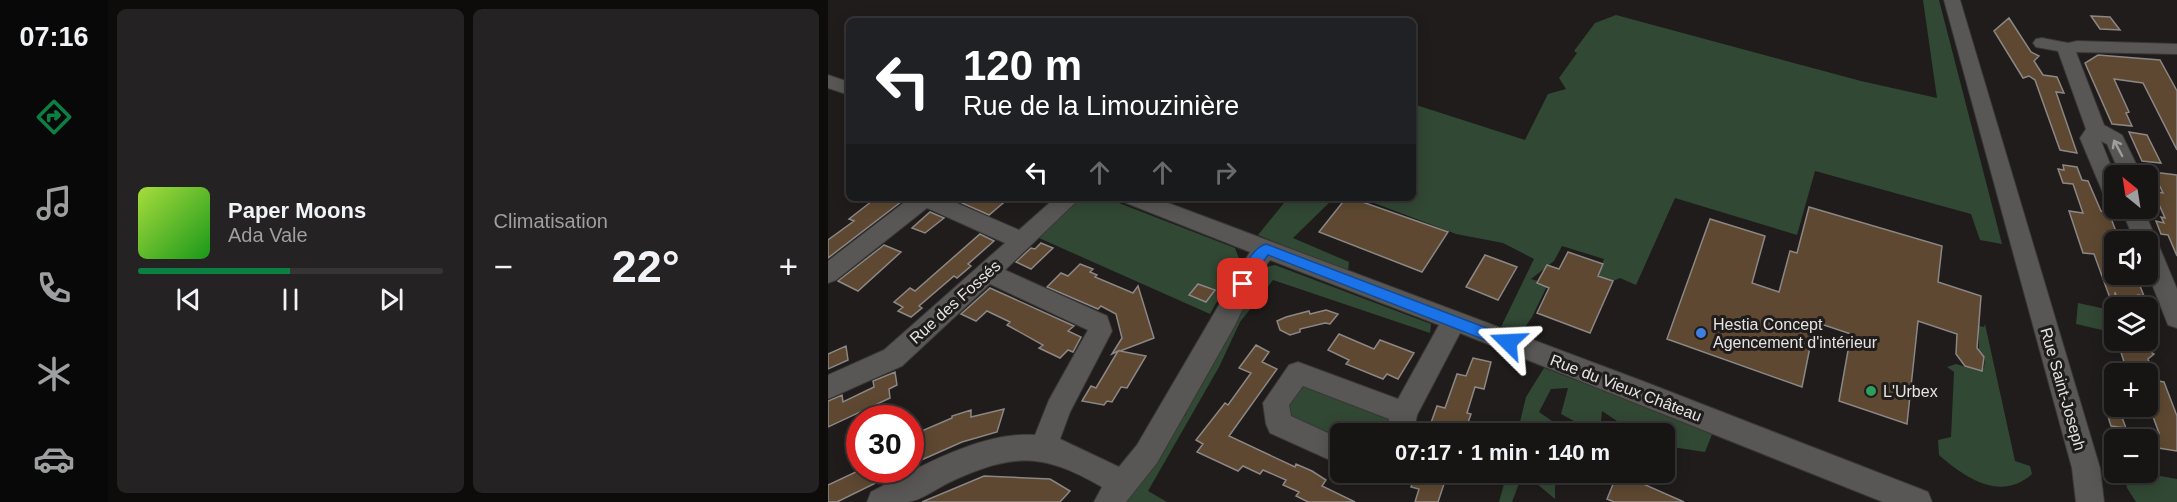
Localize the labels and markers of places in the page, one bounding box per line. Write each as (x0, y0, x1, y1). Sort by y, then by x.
pin (1217, 258, 1268, 309)
place label: Hestia Concept Agencement d'intérieur (1713, 316, 1878, 351)
marker: Hestia Concept Agencement d'intérieur (1694, 326, 1708, 340)
place label: L'Urbex (1883, 383, 1938, 400)
marker: L'Urbex (1864, 384, 1878, 398)

